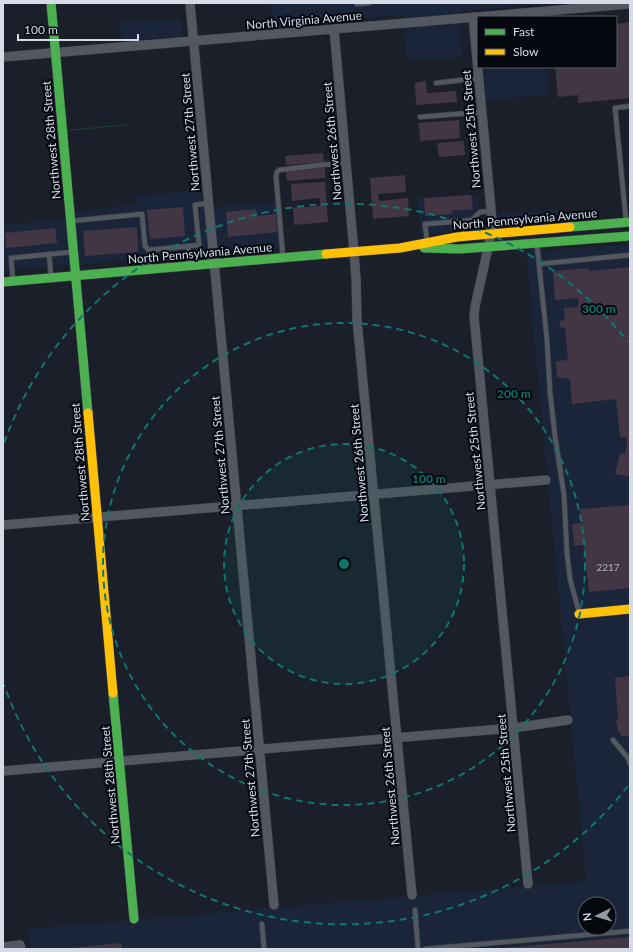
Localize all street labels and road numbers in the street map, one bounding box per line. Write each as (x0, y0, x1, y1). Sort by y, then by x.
street label: North Virginia Avenue (246, 7, 362, 33)
street label: Northwest 25th Street (458, 68, 484, 189)
street label: Northwest 27th Street (177, 71, 203, 192)
street label: Northwest 28th Street (38, 79, 64, 200)
street label: Northwest 26th Street (319, 80, 345, 201)
street label: North Pennsylvania Avenue (452, 205, 598, 233)
street label: North Pennsylvania Avenue (127, 239, 273, 267)
street label: Northwest 25th Street (461, 390, 489, 511)
street label: Northwest 27th Street (207, 394, 233, 515)
street label: Northwest 28th Street (67, 401, 93, 522)
street label: Northwest 26th Street (346, 402, 372, 523)
street label: Northwest 25th Street (493, 712, 519, 833)
street label: Northwest 27th Street (237, 717, 263, 838)
street label: Northwest 28th Street (97, 724, 123, 845)
street label: Northwest 26th Street (377, 725, 403, 846)

